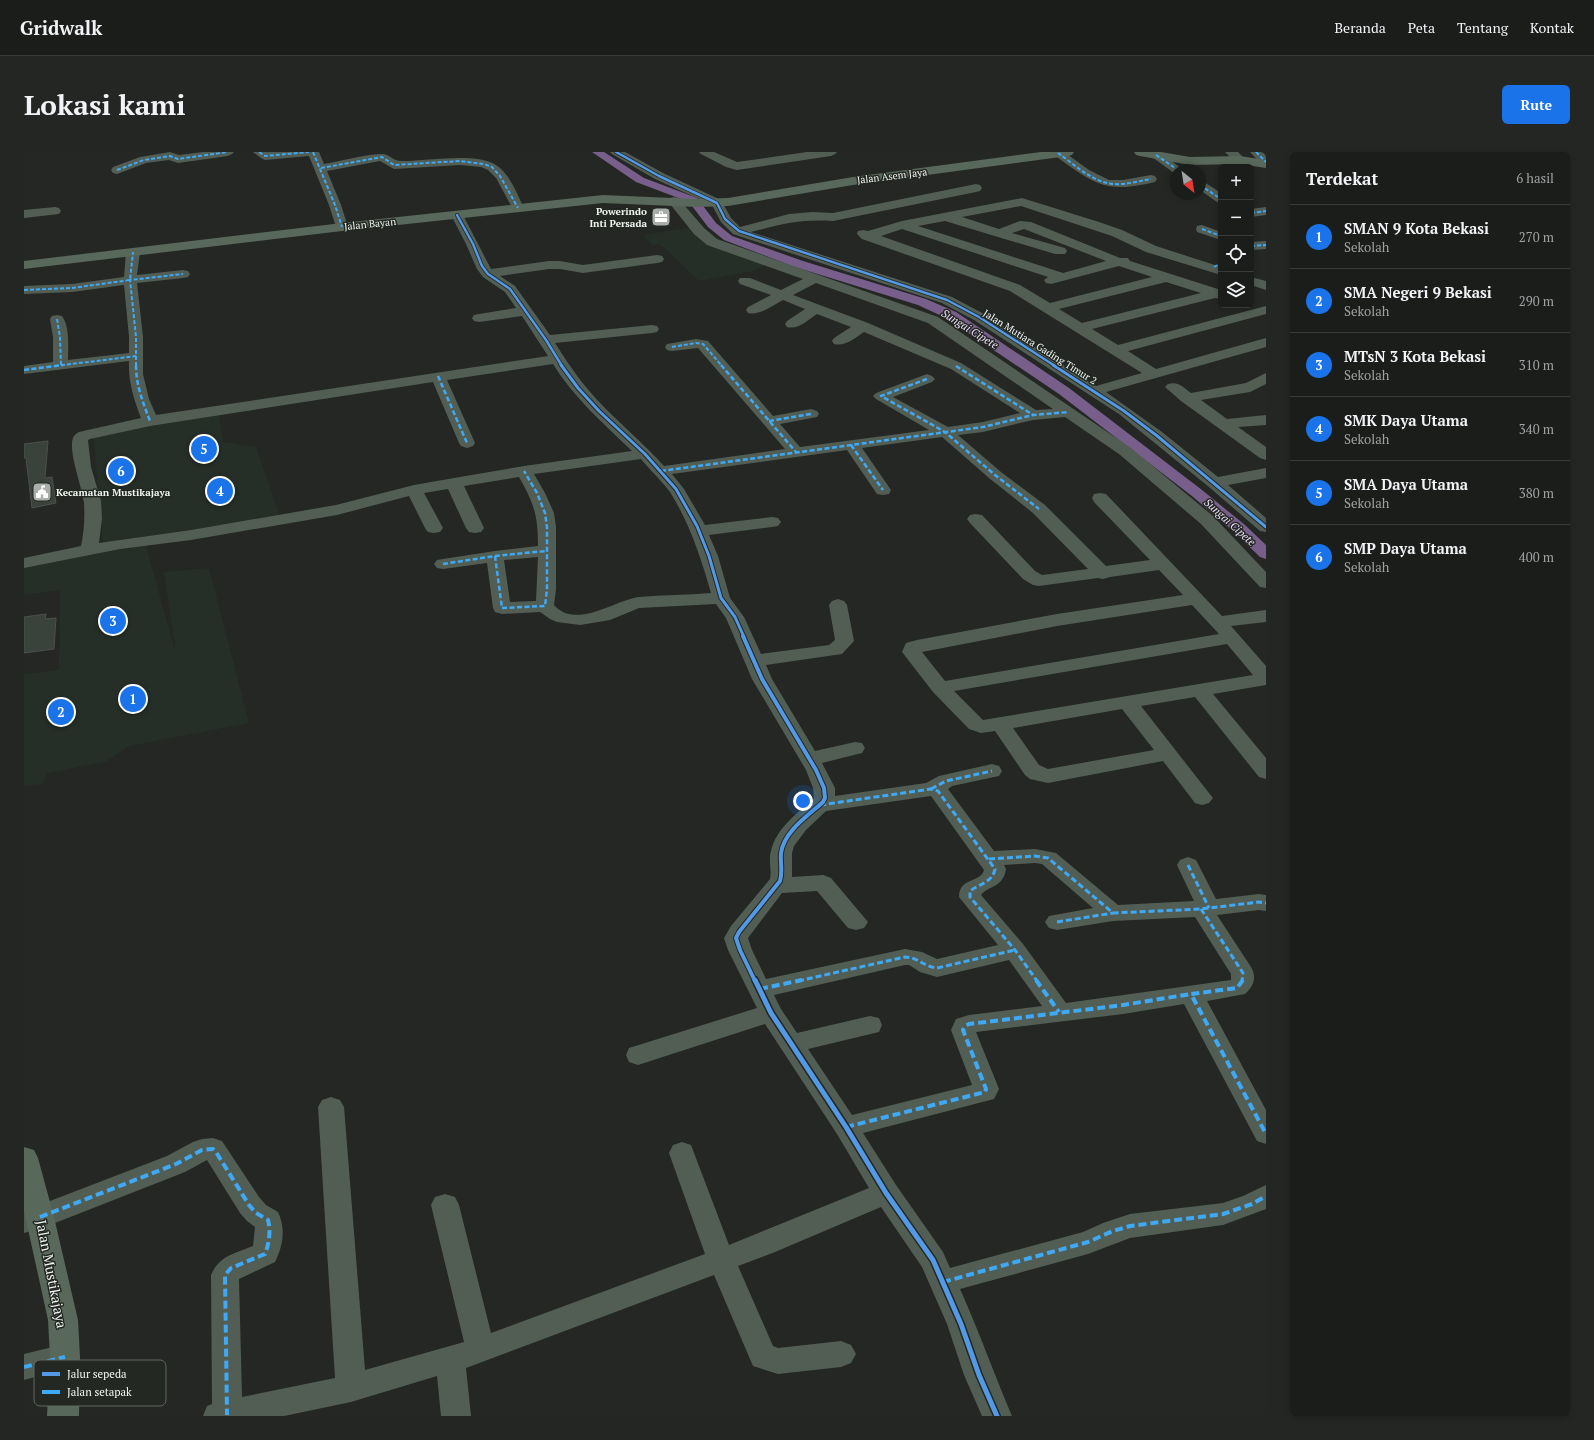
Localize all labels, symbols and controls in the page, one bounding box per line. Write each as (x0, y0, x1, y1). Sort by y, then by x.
text: Gridwalk (20, 15, 102, 40)
text: Beranda (1334, 18, 1386, 37)
text: Peta (1408, 18, 1435, 37)
text: Tentang (1457, 18, 1508, 37)
text: Kontak (1530, 18, 1574, 37)
button: Rute (1502, 85, 1570, 124)
text: Lokasi kami (24, 86, 185, 123)
north arrow (1170, 164, 1206, 200)
map controls (1218, 164, 1254, 308)
button: + (1218, 164, 1254, 200)
street label: Jalan Asem Jaya (856, 165, 928, 187)
text: Terdekat (1306, 167, 1378, 190)
text: 6 hasil (1516, 169, 1554, 187)
button: − (1218, 200, 1254, 236)
place label: Powerindo Inti Persada (589, 205, 647, 230)
office icon: Powerindo Inti Persada (650, 206, 672, 228)
street label: Jalan Bayan (343, 215, 397, 233)
text: SMAN 9 Kota Bekasi (1344, 218, 1489, 238)
text: 1 (1315, 228, 1323, 246)
text: 270 m (1519, 228, 1554, 246)
button: locate (1218, 236, 1254, 272)
text: Sekolah (1344, 238, 1389, 256)
button: layers (1218, 272, 1254, 308)
text: SMA Negeri 9 Bekasi (1344, 282, 1492, 302)
text: 2 (1315, 292, 1323, 310)
text: 290 m (1519, 292, 1554, 310)
text: Sekolah (1344, 302, 1389, 320)
water label: Sungai Cipete (939, 306, 1001, 352)
street label: Jalan Mutiara Gading Timur 2 (981, 307, 1099, 387)
text: MTsN 3 Kota Bekasi (1344, 346, 1486, 366)
text: 3 (1315, 356, 1323, 374)
text: 310 m (1519, 356, 1554, 374)
text: Sekolah (1344, 366, 1389, 384)
text: SMK Daya Utama (1344, 410, 1468, 430)
text: 4 (1315, 420, 1323, 438)
text: 340 m (1519, 420, 1554, 438)
text: Sekolah (1344, 430, 1389, 448)
pin: 5 (191, 434, 217, 464)
pin: 6 (108, 456, 134, 486)
text: SMA Daya Utama (1344, 474, 1468, 494)
pin: 4 (207, 476, 233, 506)
public building icon: Kecamatan Mustikajaya (31, 481, 53, 503)
text: 5 (1315, 484, 1323, 502)
text: 380 m (1519, 484, 1554, 502)
place label: Kecamatan Mustikajaya (56, 486, 171, 499)
text: Sekolah (1344, 494, 1389, 512)
water label: Sungai Cipete (1201, 495, 1259, 549)
text: SMP Daya Utama (1344, 538, 1467, 558)
text: 6 (1315, 548, 1323, 566)
text: 400 m (1519, 548, 1554, 566)
text: Sekolah (1344, 558, 1389, 576)
pin: 3 (100, 606, 126, 636)
pin: 1 (120, 684, 146, 714)
pin: 2 (48, 697, 74, 727)
your location (793, 791, 813, 811)
street label: Jalan Mustikajaya (32, 1218, 72, 1330)
legend (34, 1360, 166, 1406)
text: Jalur sepeda (67, 1367, 127, 1381)
text: Jalan setapak (67, 1385, 132, 1399)

